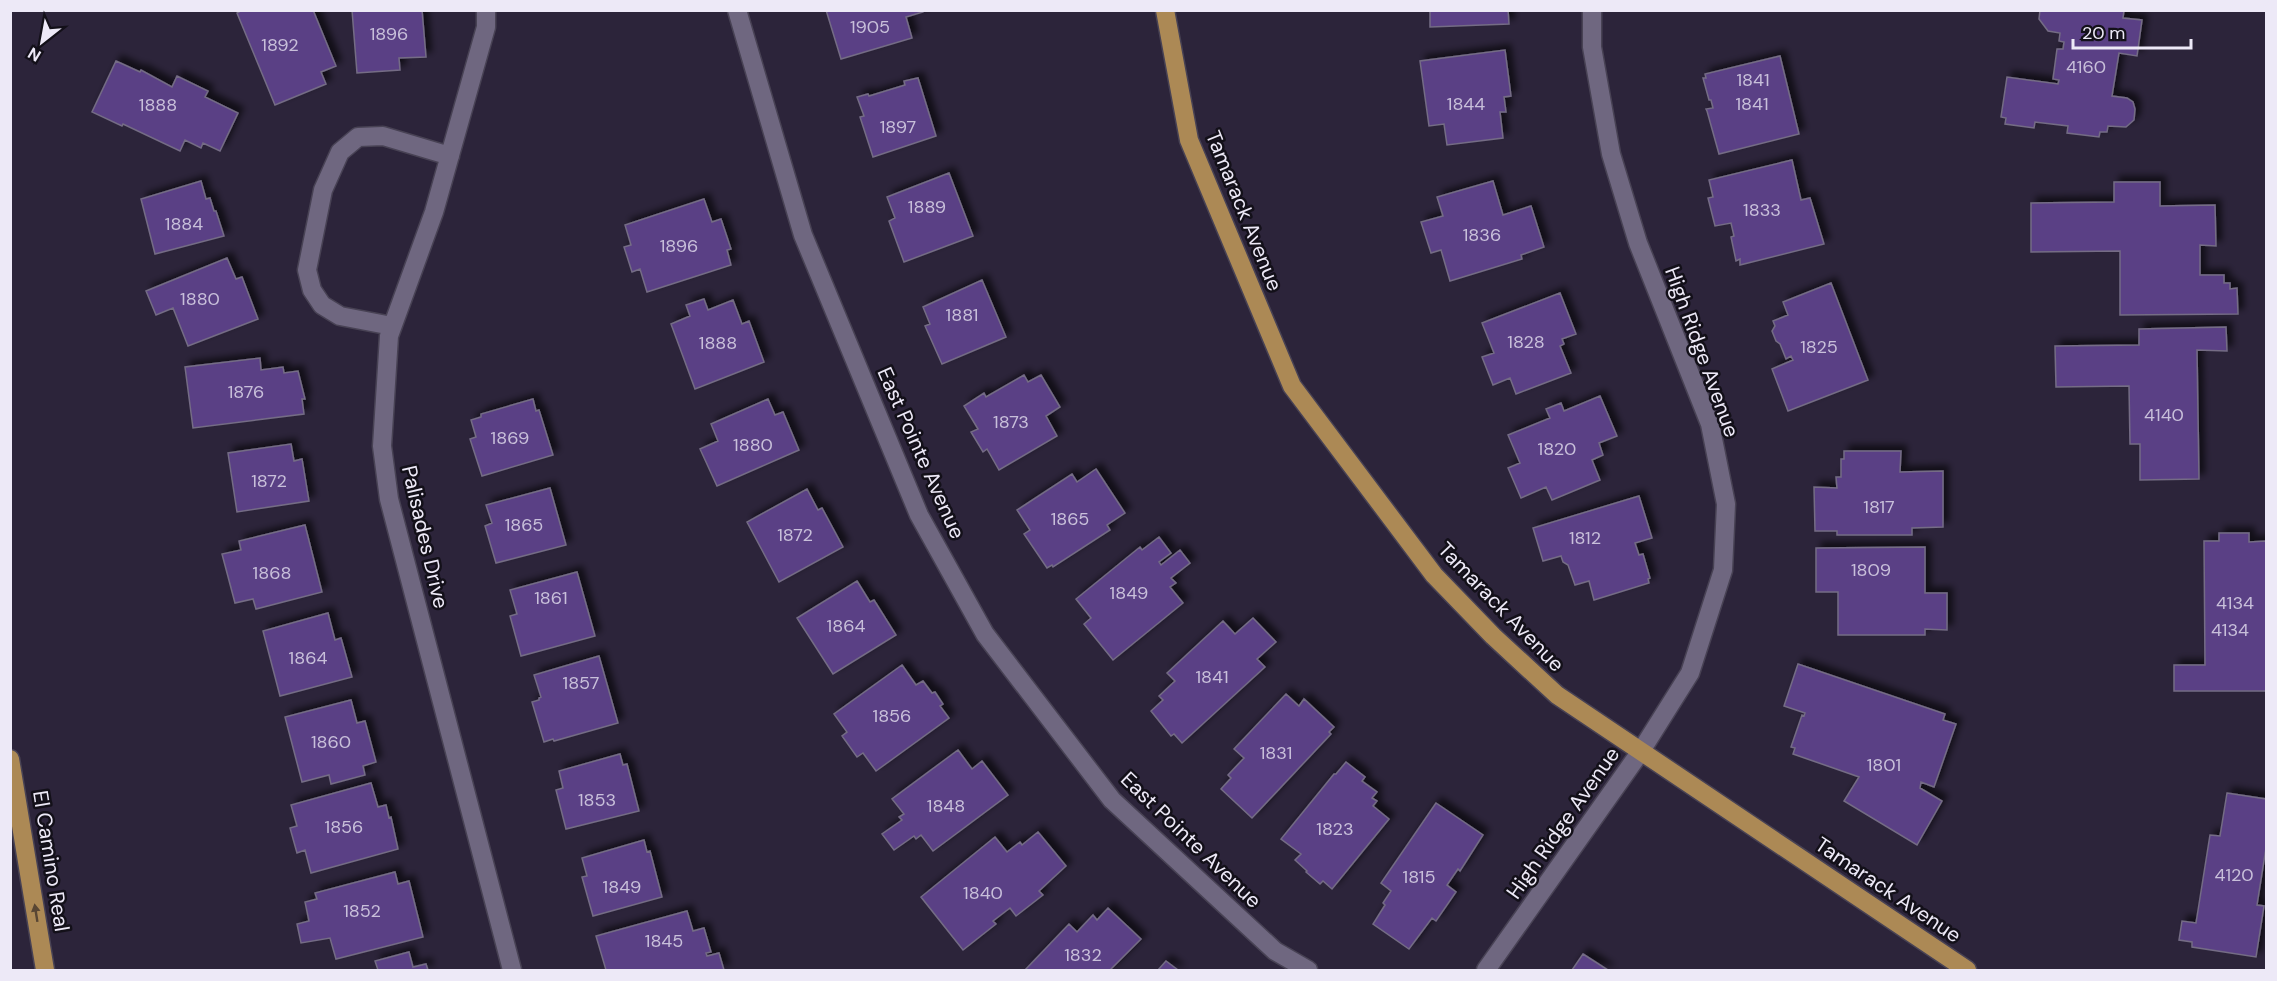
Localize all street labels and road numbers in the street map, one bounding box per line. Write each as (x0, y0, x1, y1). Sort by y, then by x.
street label: Tamarack Avenue (1199, 127, 1289, 295)
street label: High Ridge Avenue (1658, 263, 1746, 441)
street label: East Pointe Avenue (871, 363, 971, 543)
street label: Palisades Drive (395, 463, 455, 611)
street label: Tamarack Avenue (1432, 536, 1570, 678)
street label: High Ridge Avenue (1500, 741, 1626, 905)
street label: East Pointe Avenue (1115, 766, 1267, 914)
street label: El Camino Real (26, 789, 76, 933)
street label: Tamarack Avenue (1809, 831, 1967, 949)

